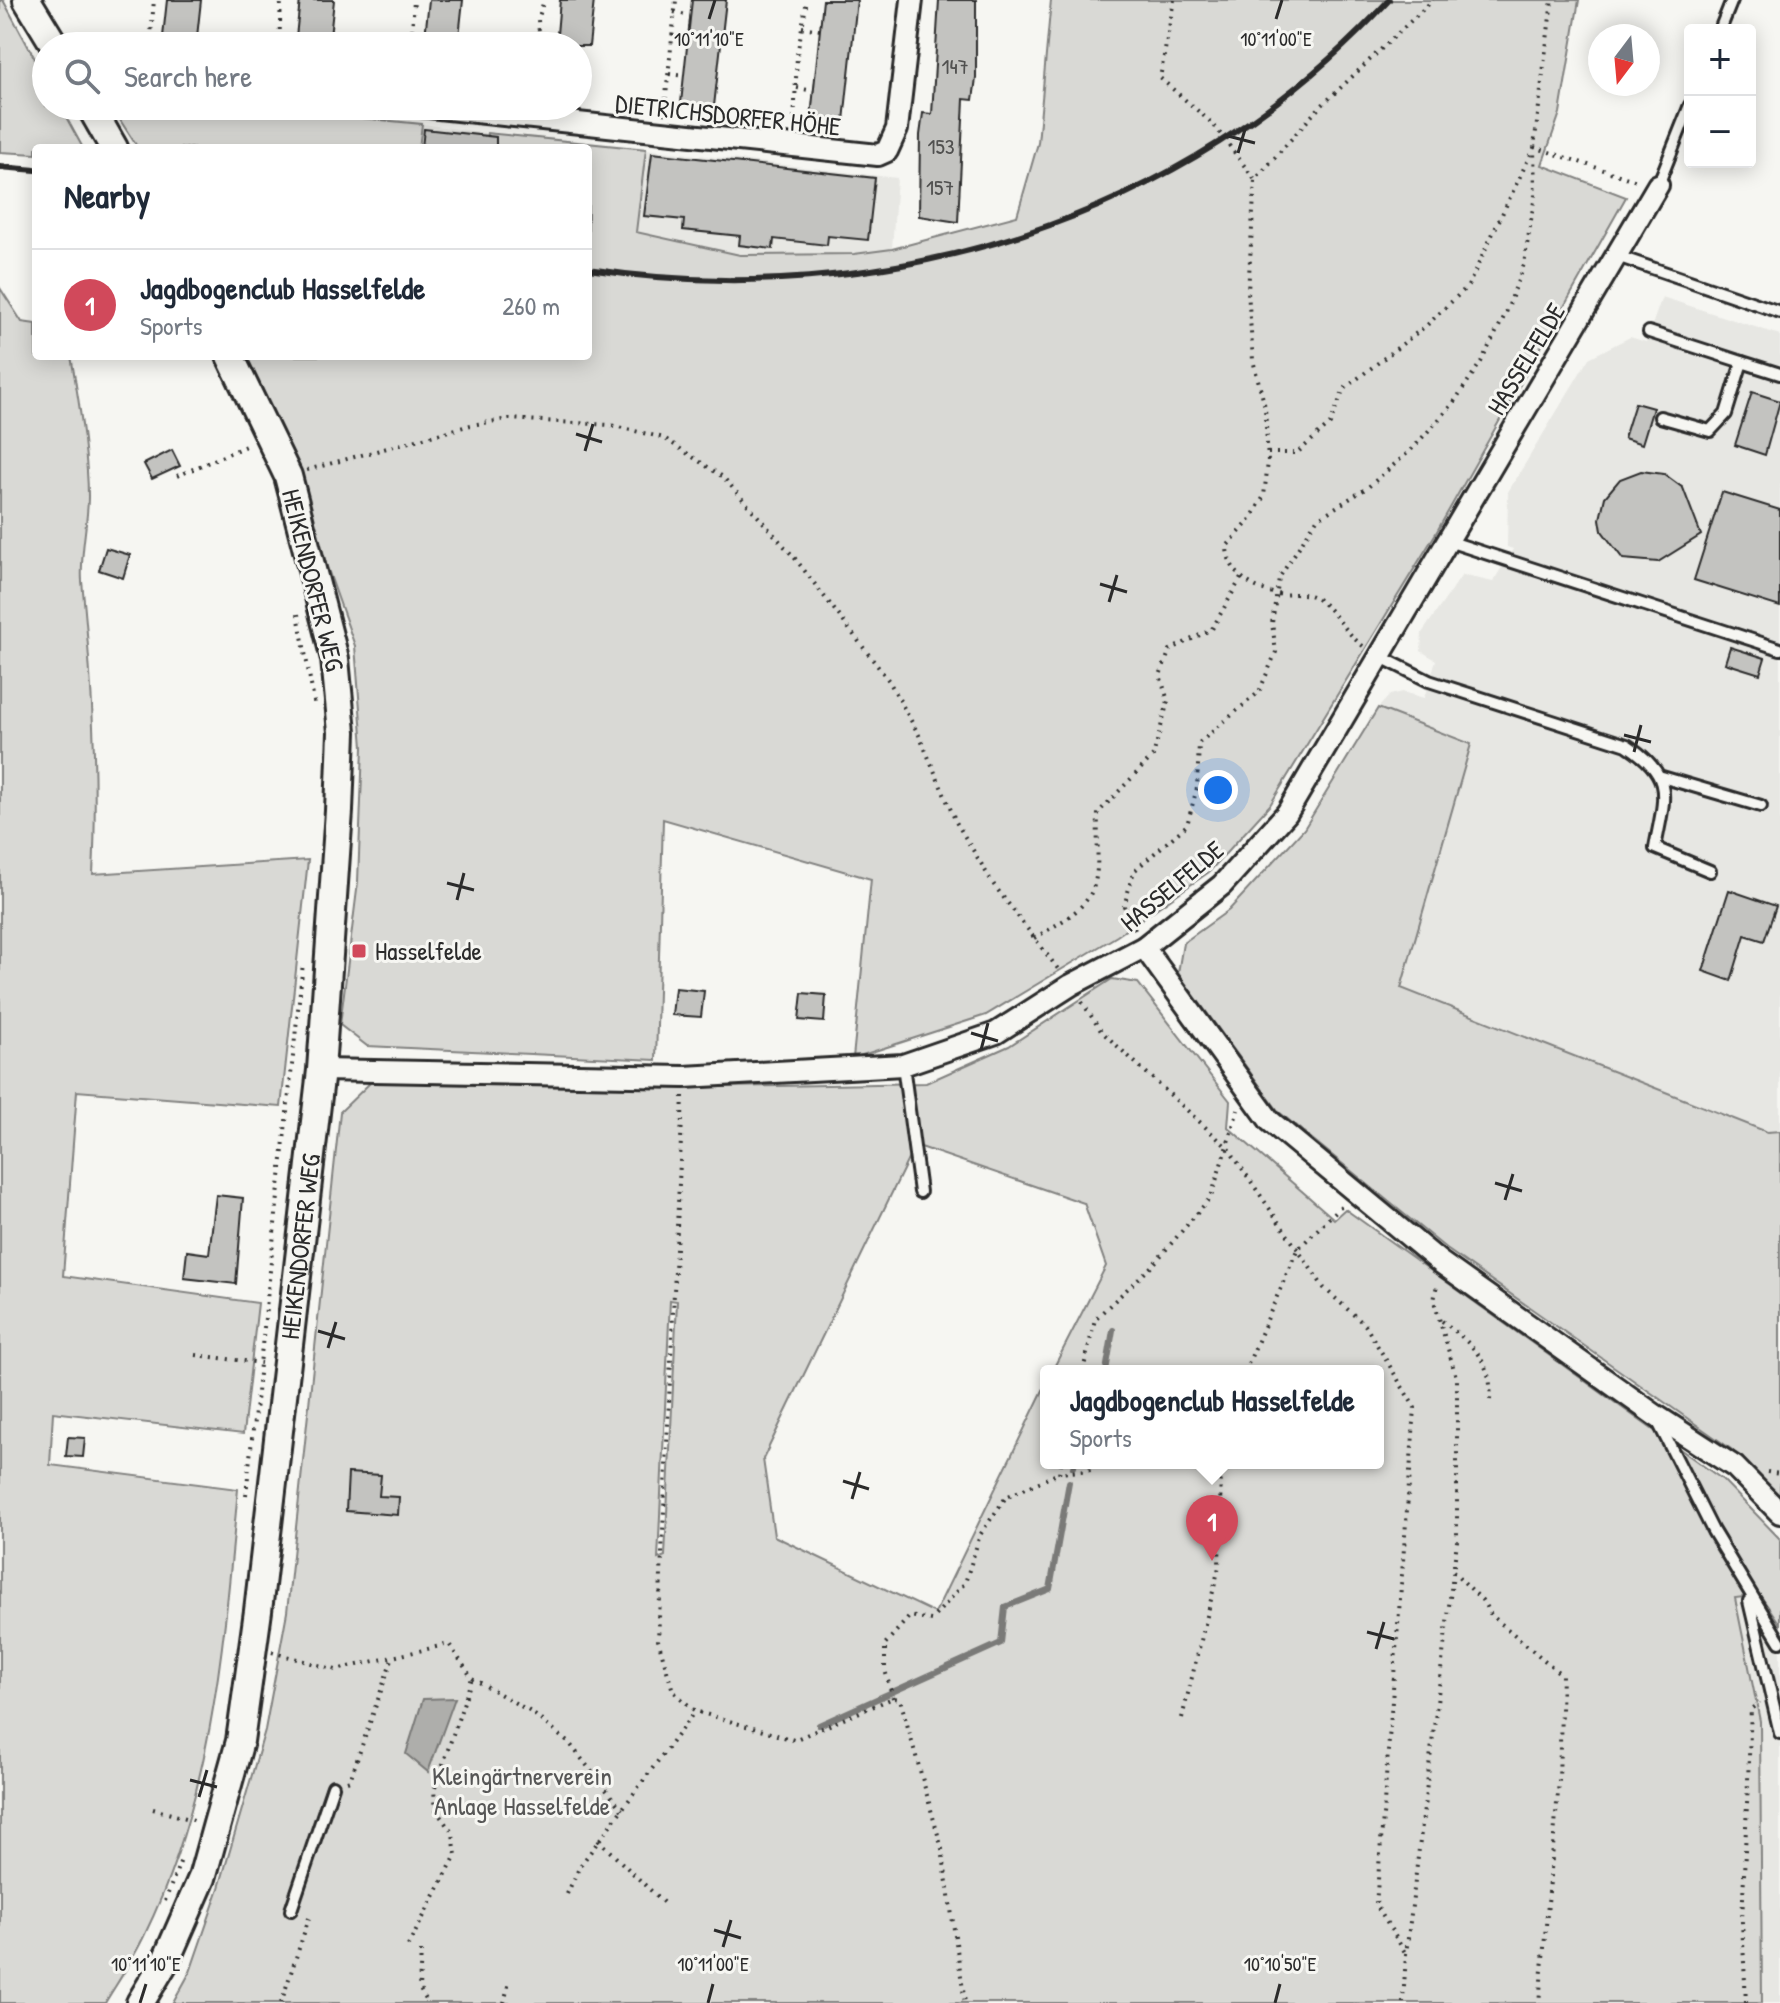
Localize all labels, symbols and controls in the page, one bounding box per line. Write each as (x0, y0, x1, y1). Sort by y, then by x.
north arrow (1588, 24, 1660, 96)
map controls (1684, 24, 1756, 168)
button: + (1684, 24, 1756, 96)
text: 10°11'10"E (674, 25, 744, 52)
text: 10°11'00"E (1240, 25, 1312, 52)
search box (32, 32, 592, 120)
house number: 147 (941, 51, 969, 81)
icon: search (60, 54, 104, 98)
text: Search here (124, 56, 252, 96)
street label: DIETRICHSDORFER HÖHE (614, 85, 843, 144)
button: − (1684, 96, 1756, 168)
house number: 153 (927, 131, 955, 161)
house number: 157 (926, 172, 954, 202)
text: Nearby (64, 173, 150, 219)
text: Jagdbogenclub Hasselfelde (140, 268, 425, 308)
text: 1 (85, 288, 95, 323)
text: 260 m (502, 288, 560, 323)
street label: HASSELFELDE (1478, 296, 1573, 421)
text: Sports (140, 308, 203, 343)
street label: HEIKENDORFER WEG (274, 485, 353, 675)
your location (1198, 770, 1238, 810)
street label: HASSELFELDE (1113, 832, 1231, 939)
place label: Hasselfelde (375, 933, 482, 968)
marker: Hasselfelde (350, 942, 368, 960)
street label: HEIKENDORFER WEG (272, 1151, 328, 1341)
popup (1040, 1365, 1384, 1469)
text: Jagdbogenclub Hasselfelde (1069, 1380, 1355, 1420)
text: Sports (1069, 1420, 1132, 1455)
pin: 1 (1186, 1495, 1238, 1561)
park label: Kleingärtnerverein Anlage Hasselfelde (432, 1758, 612, 1823)
text: 10°11'10"E (111, 1950, 181, 1977)
text: 10°11'00"E (677, 1950, 749, 1977)
text: 10°10'50"E (1244, 1950, 1316, 1977)

